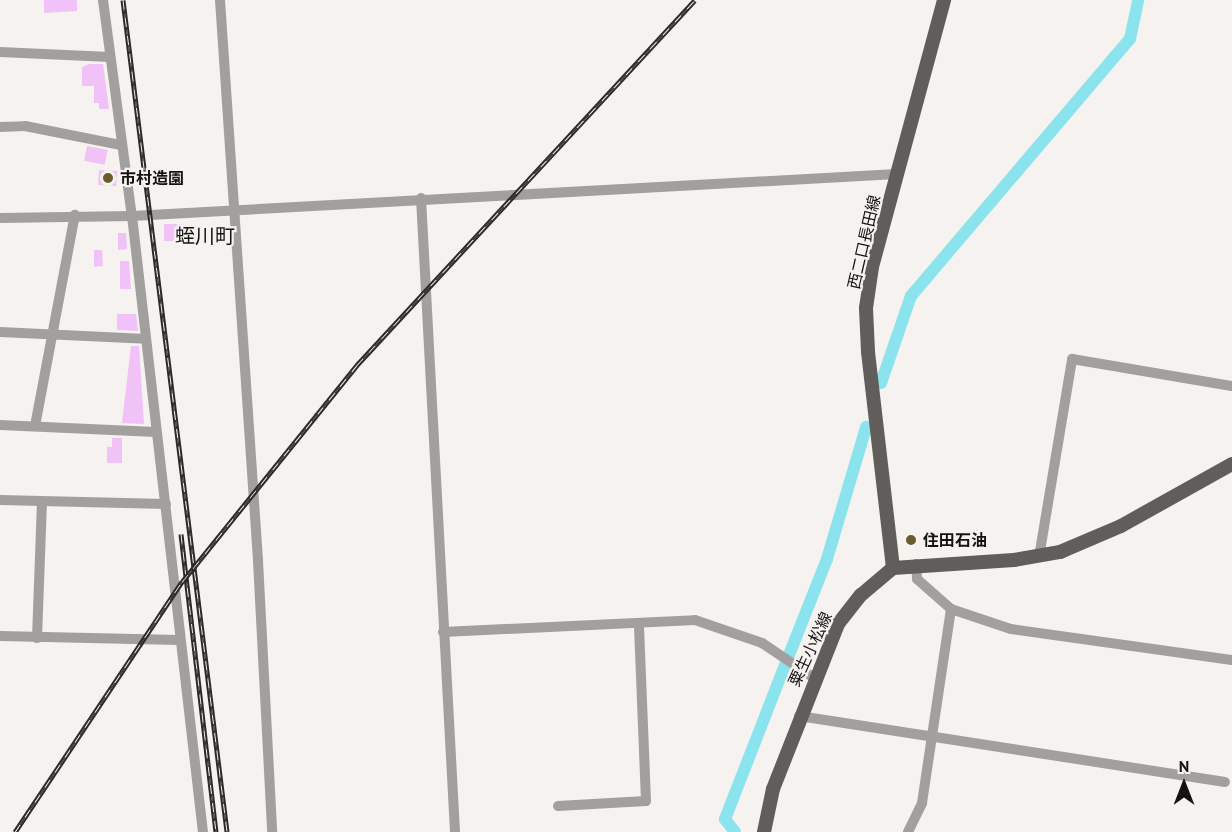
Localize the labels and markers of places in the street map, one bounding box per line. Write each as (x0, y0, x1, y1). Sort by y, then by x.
place label: 市村造園 (120, 168, 184, 188)
marker: 市村造園 (101, 171, 115, 185)
place label: 住田石油 (923, 530, 987, 550)
marker: 住田石油 (904, 533, 918, 547)

